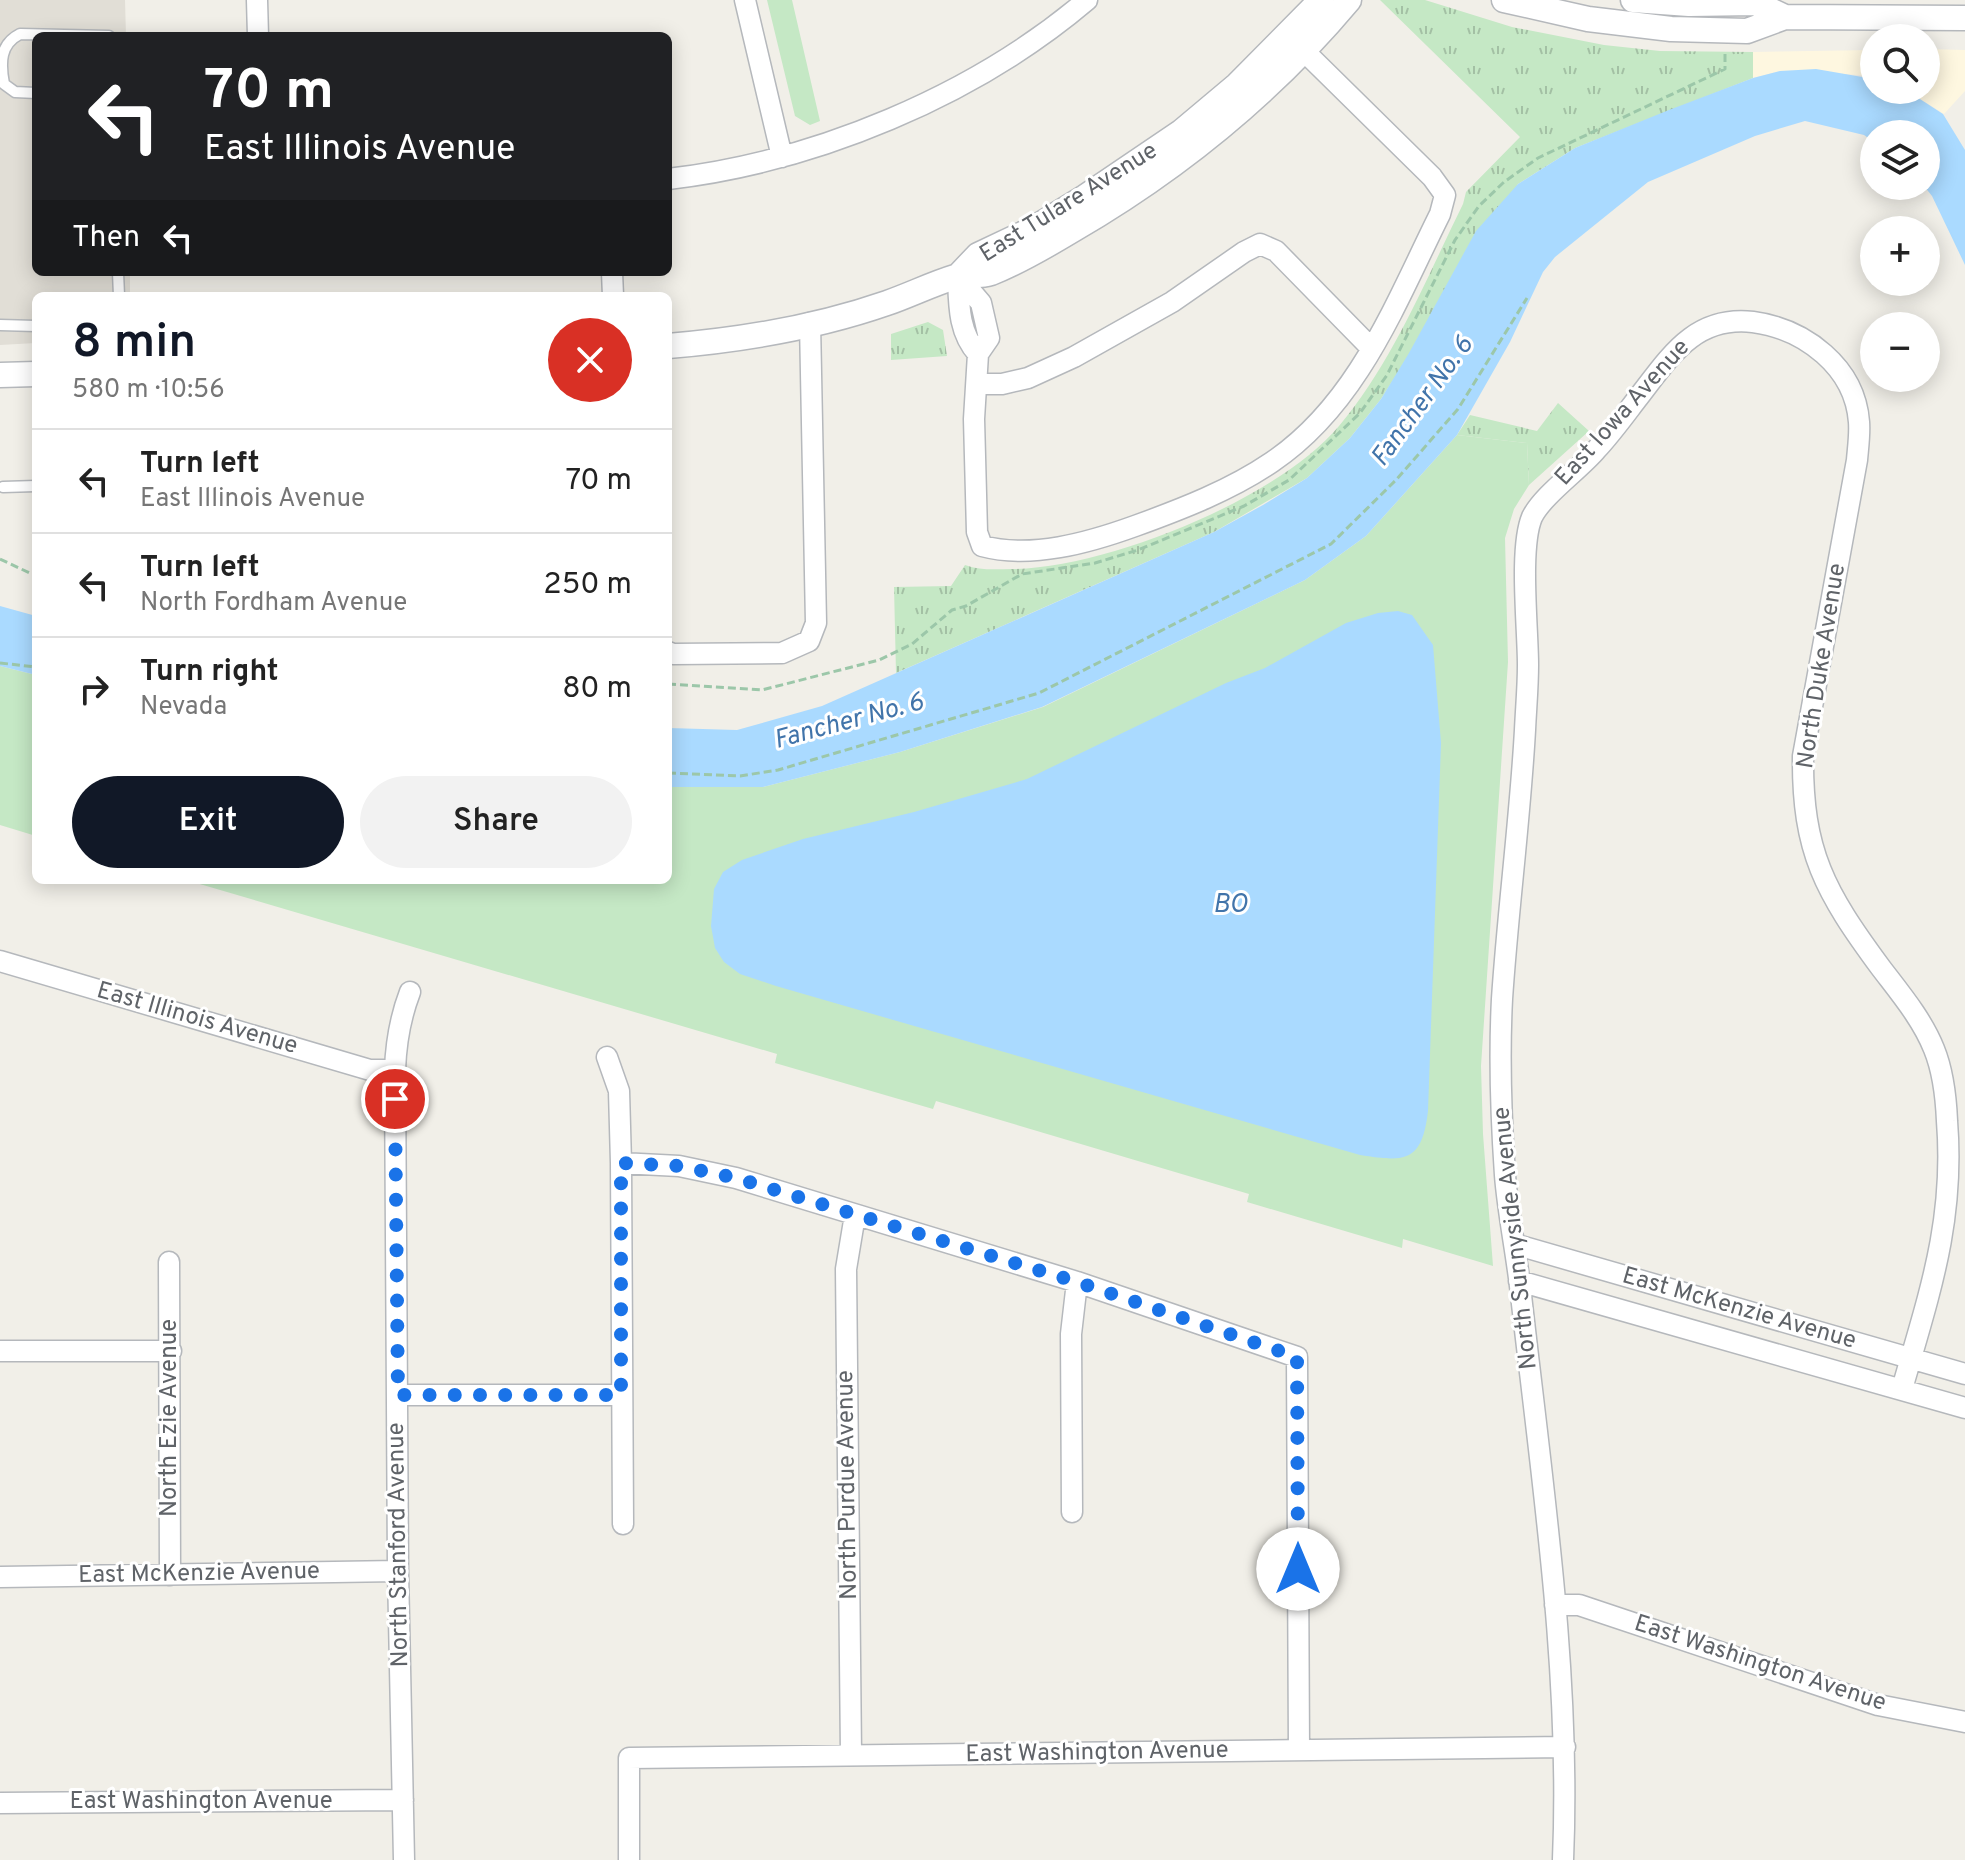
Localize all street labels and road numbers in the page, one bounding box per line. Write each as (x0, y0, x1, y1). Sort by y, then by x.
street label: East Tulare Avenue (975, 136, 1163, 270)
street label: East Iowa Avenue (1549, 333, 1697, 493)
street label: North Duke Avenue (1791, 561, 1853, 771)
street label: East Illinois Avenue (93, 976, 301, 1062)
street label: North Sunnyside Avenue (1487, 1105, 1545, 1371)
street label: East McKenzie Avenue (1619, 1261, 1859, 1357)
street label: North Ezie Avenue (155, 1319, 185, 1517)
street label: North Purdue Avenue (831, 1370, 865, 1600)
street label: North Stanford Avenue (382, 1422, 416, 1668)
street label: East McKenzie Avenue (78, 1557, 320, 1591)
street label: East Washington Avenue (1630, 1609, 1890, 1719)
street label: East Washington Avenue (965, 1736, 1229, 1770)
street label: East Washington Avenue (69, 1787, 333, 1817)

